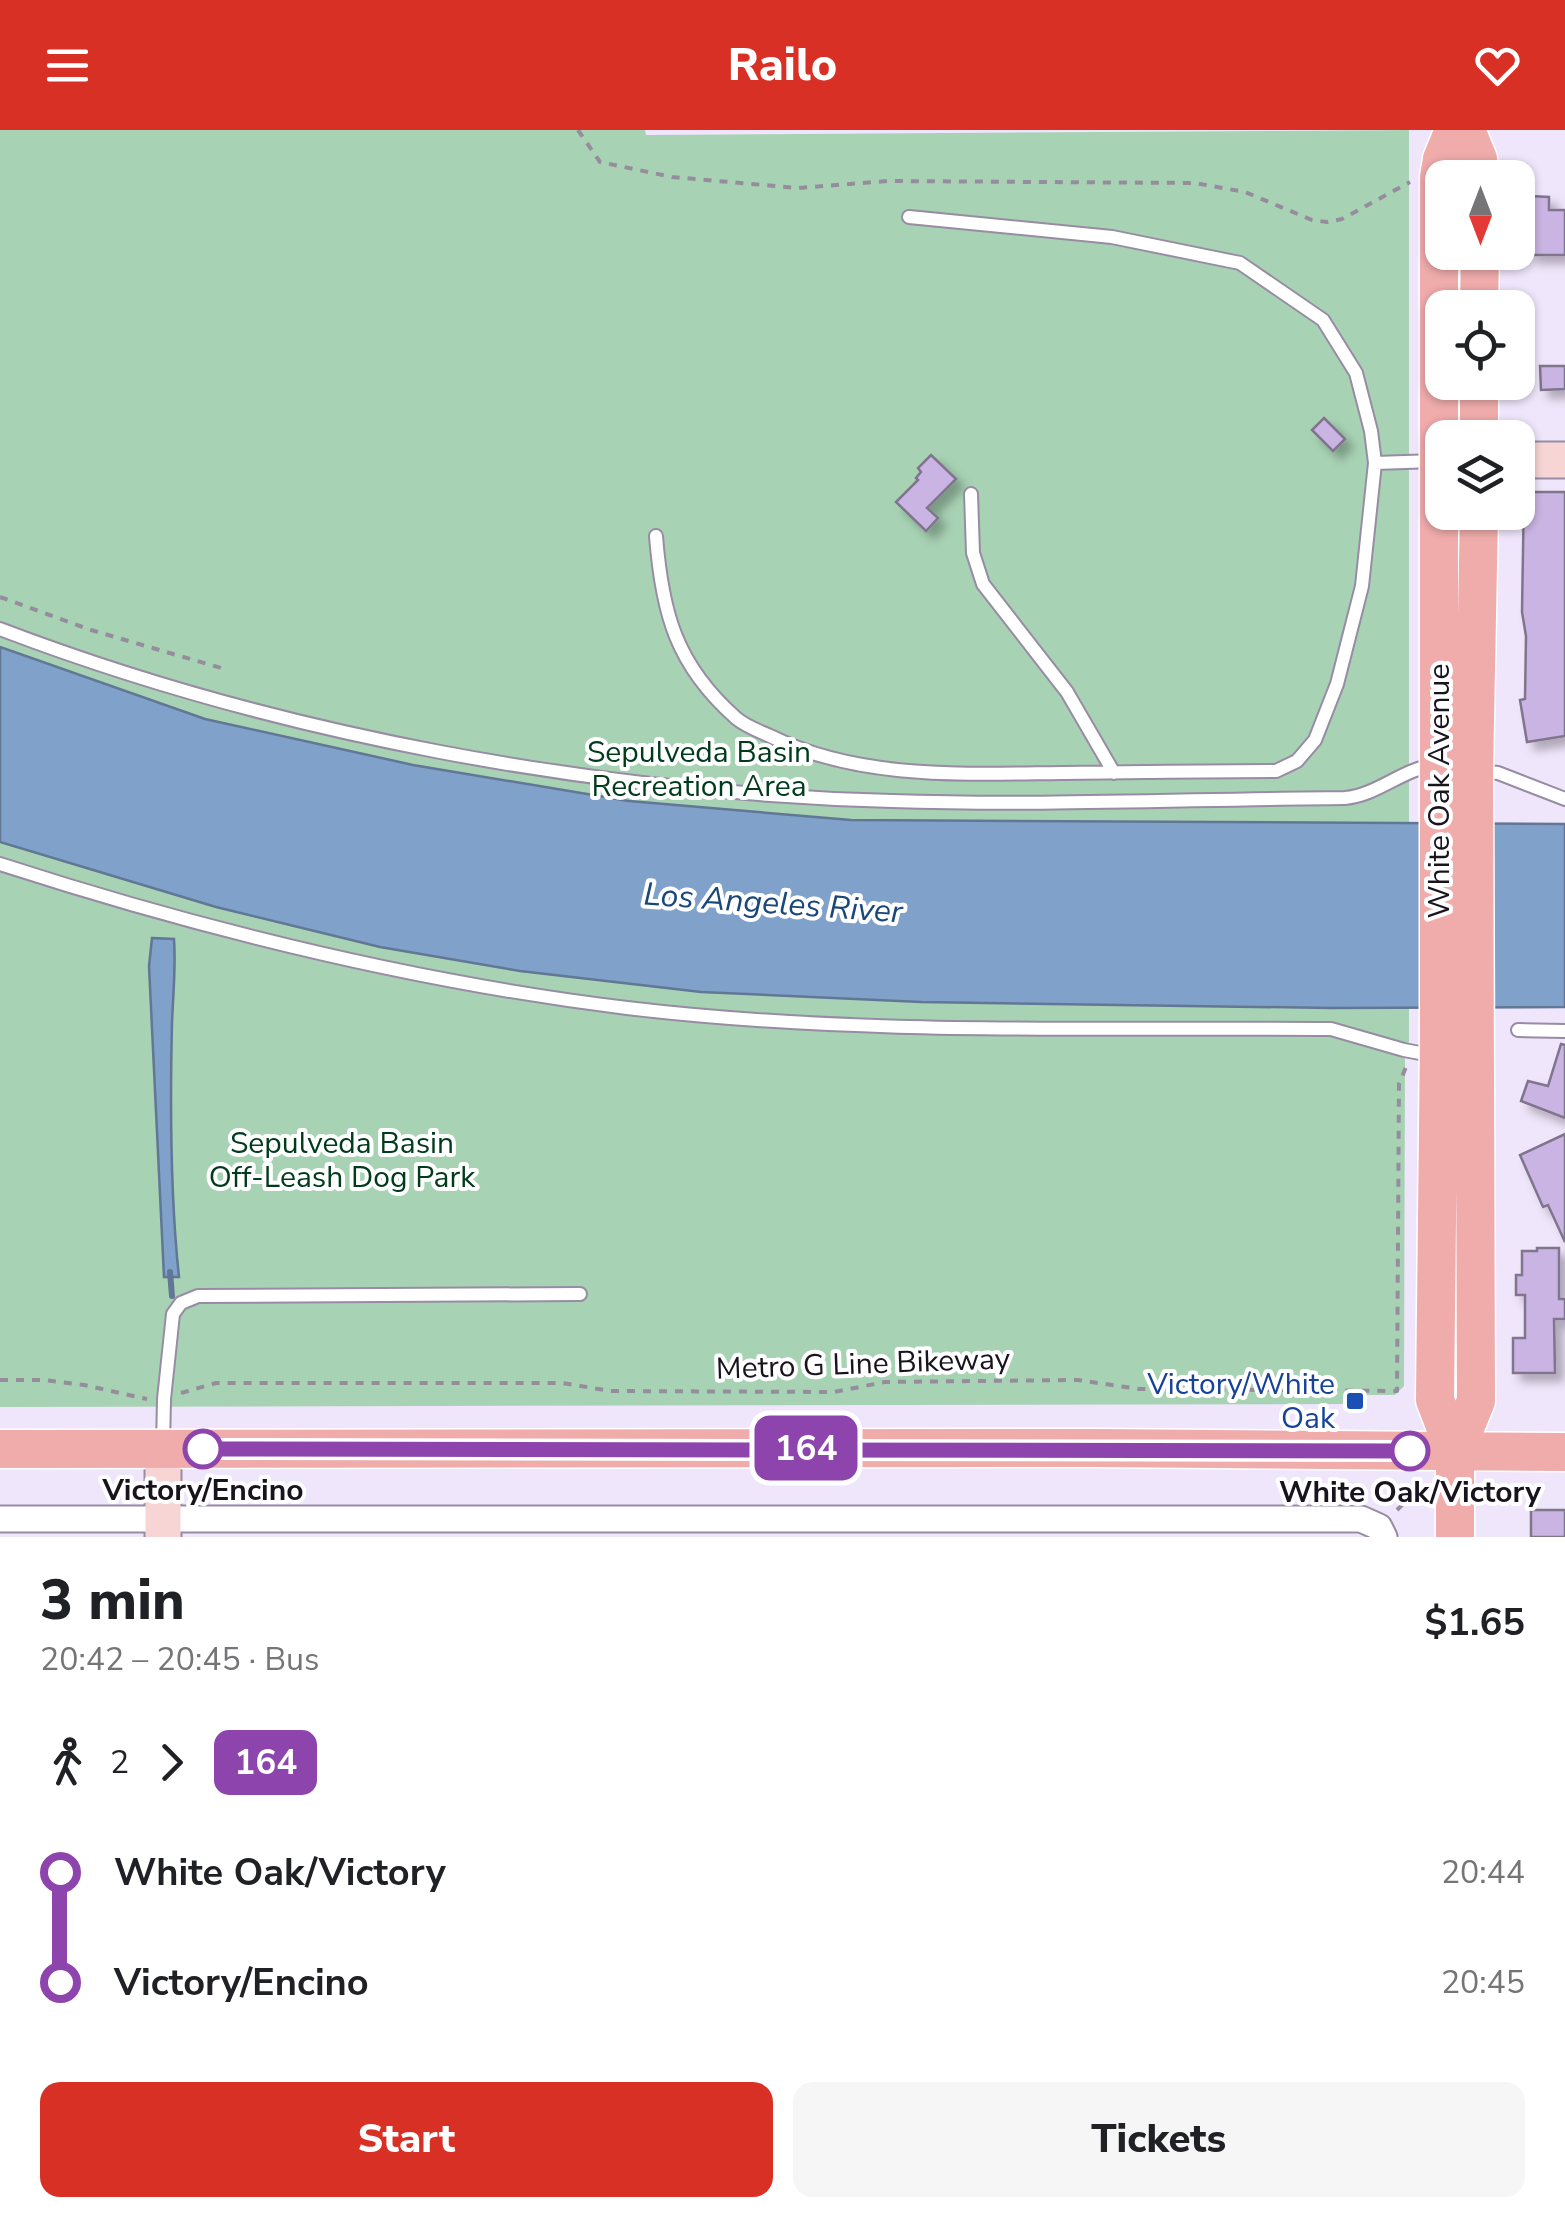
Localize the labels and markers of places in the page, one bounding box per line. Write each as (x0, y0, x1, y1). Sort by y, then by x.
place label: Victory/White Oak (1146, 1364, 1336, 1439)
marker: Victory/White Oak (1344, 1390, 1366, 1412)
marker: Victory/Encino (184, 1430, 222, 1468)
marker: White Oak/Victory (1391, 1432, 1429, 1470)
place label: Victory/Encino (101, 1470, 304, 1511)
place label: White Oak/Victory (1279, 1472, 1541, 1513)

